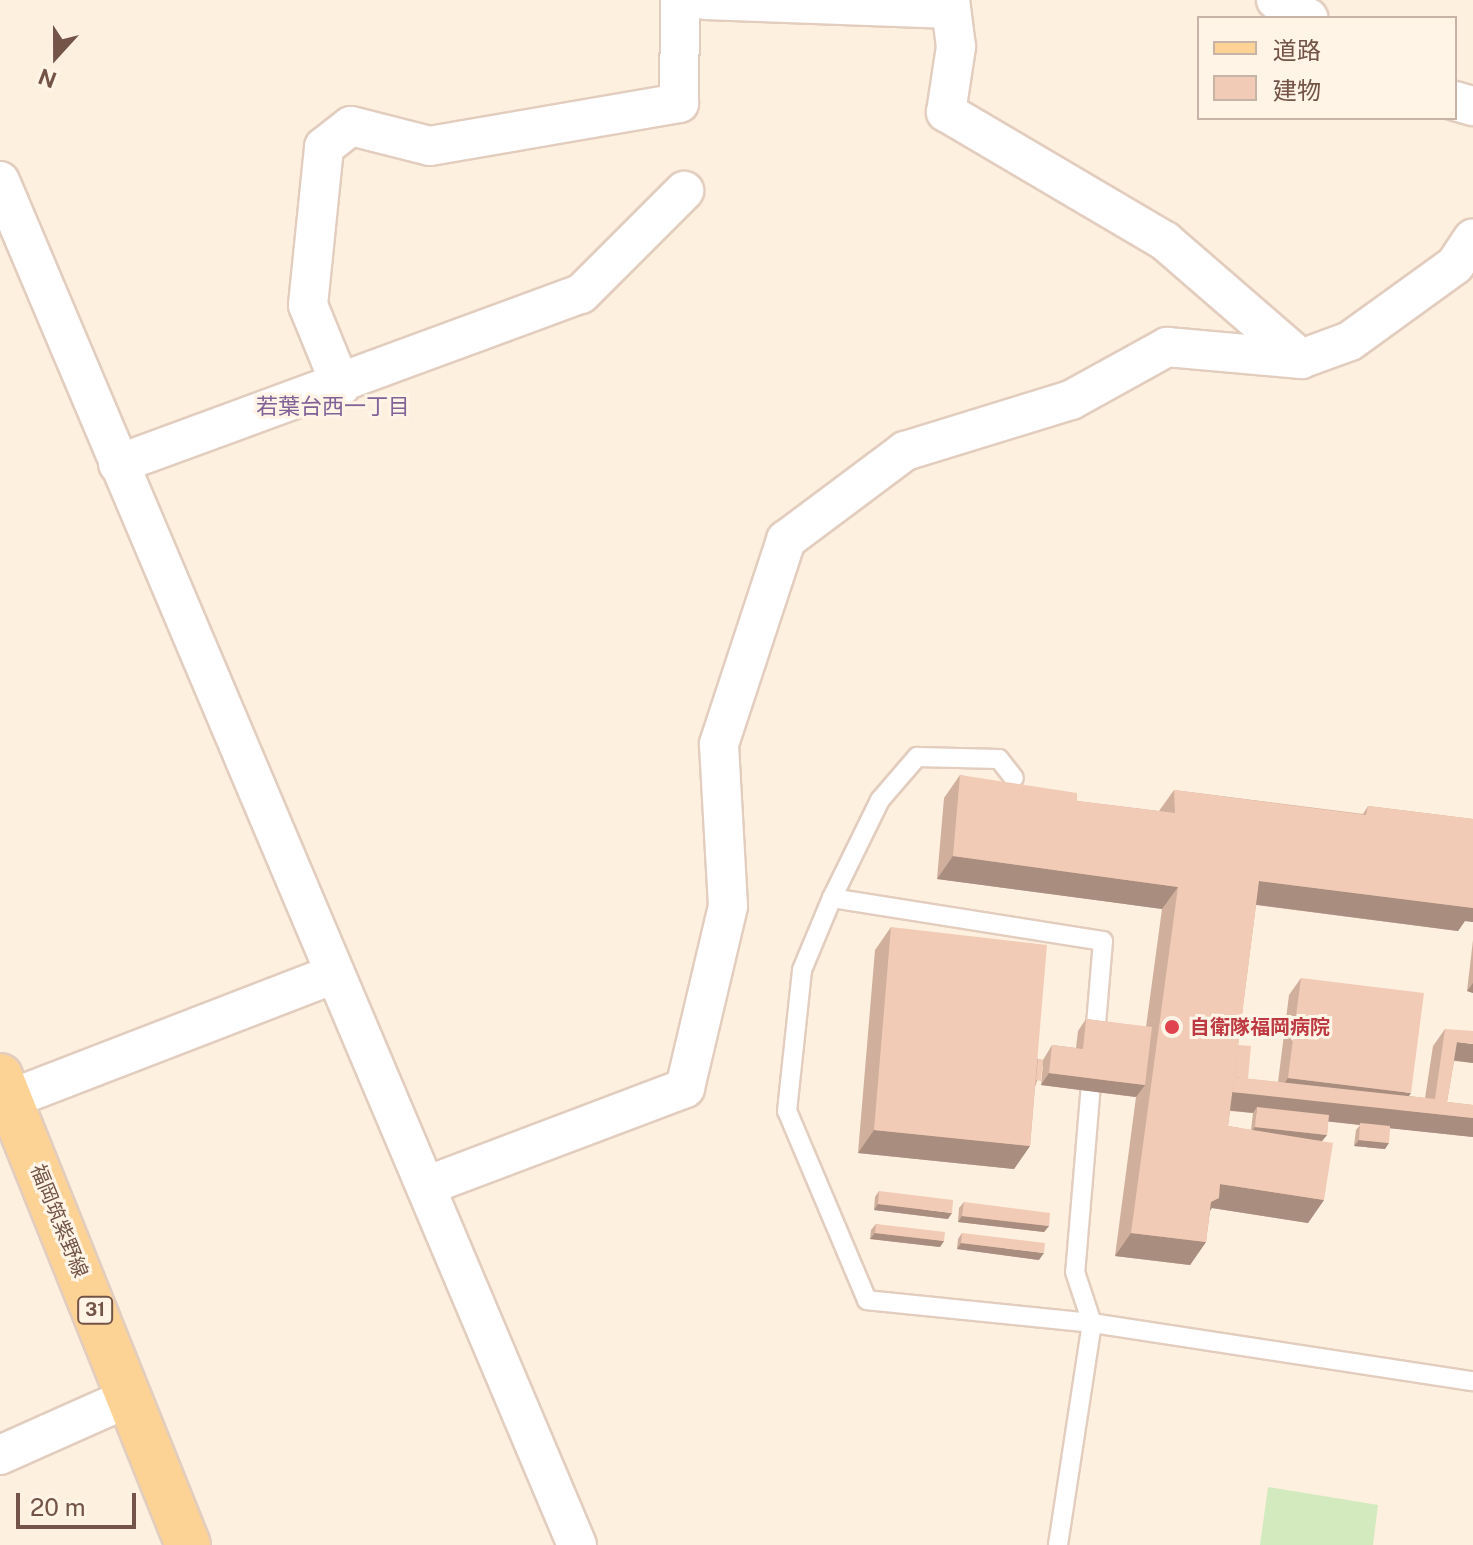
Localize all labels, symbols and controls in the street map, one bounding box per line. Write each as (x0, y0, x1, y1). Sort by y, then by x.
north arrow (16, 16, 96, 96)
legend (1197, 16, 1457, 120)
text: 道路 (1273, 36, 1321, 64)
text: N (35, 63, 60, 94)
text: 建物 (1273, 76, 1321, 104)
district label: 若葉台西一丁目 (256, 394, 410, 420)
place label: 自衛隊福岡病院 (1190, 1015, 1330, 1039)
marker: 自衛隊福岡病院 (1161, 1016, 1183, 1038)
street label: 福岡筑紫野線 (25, 1161, 93, 1281)
road number: 31 (77, 1296, 113, 1324)
scale bar (20, 1477, 140, 1527)
text: 20 m (30, 1493, 86, 1521)

